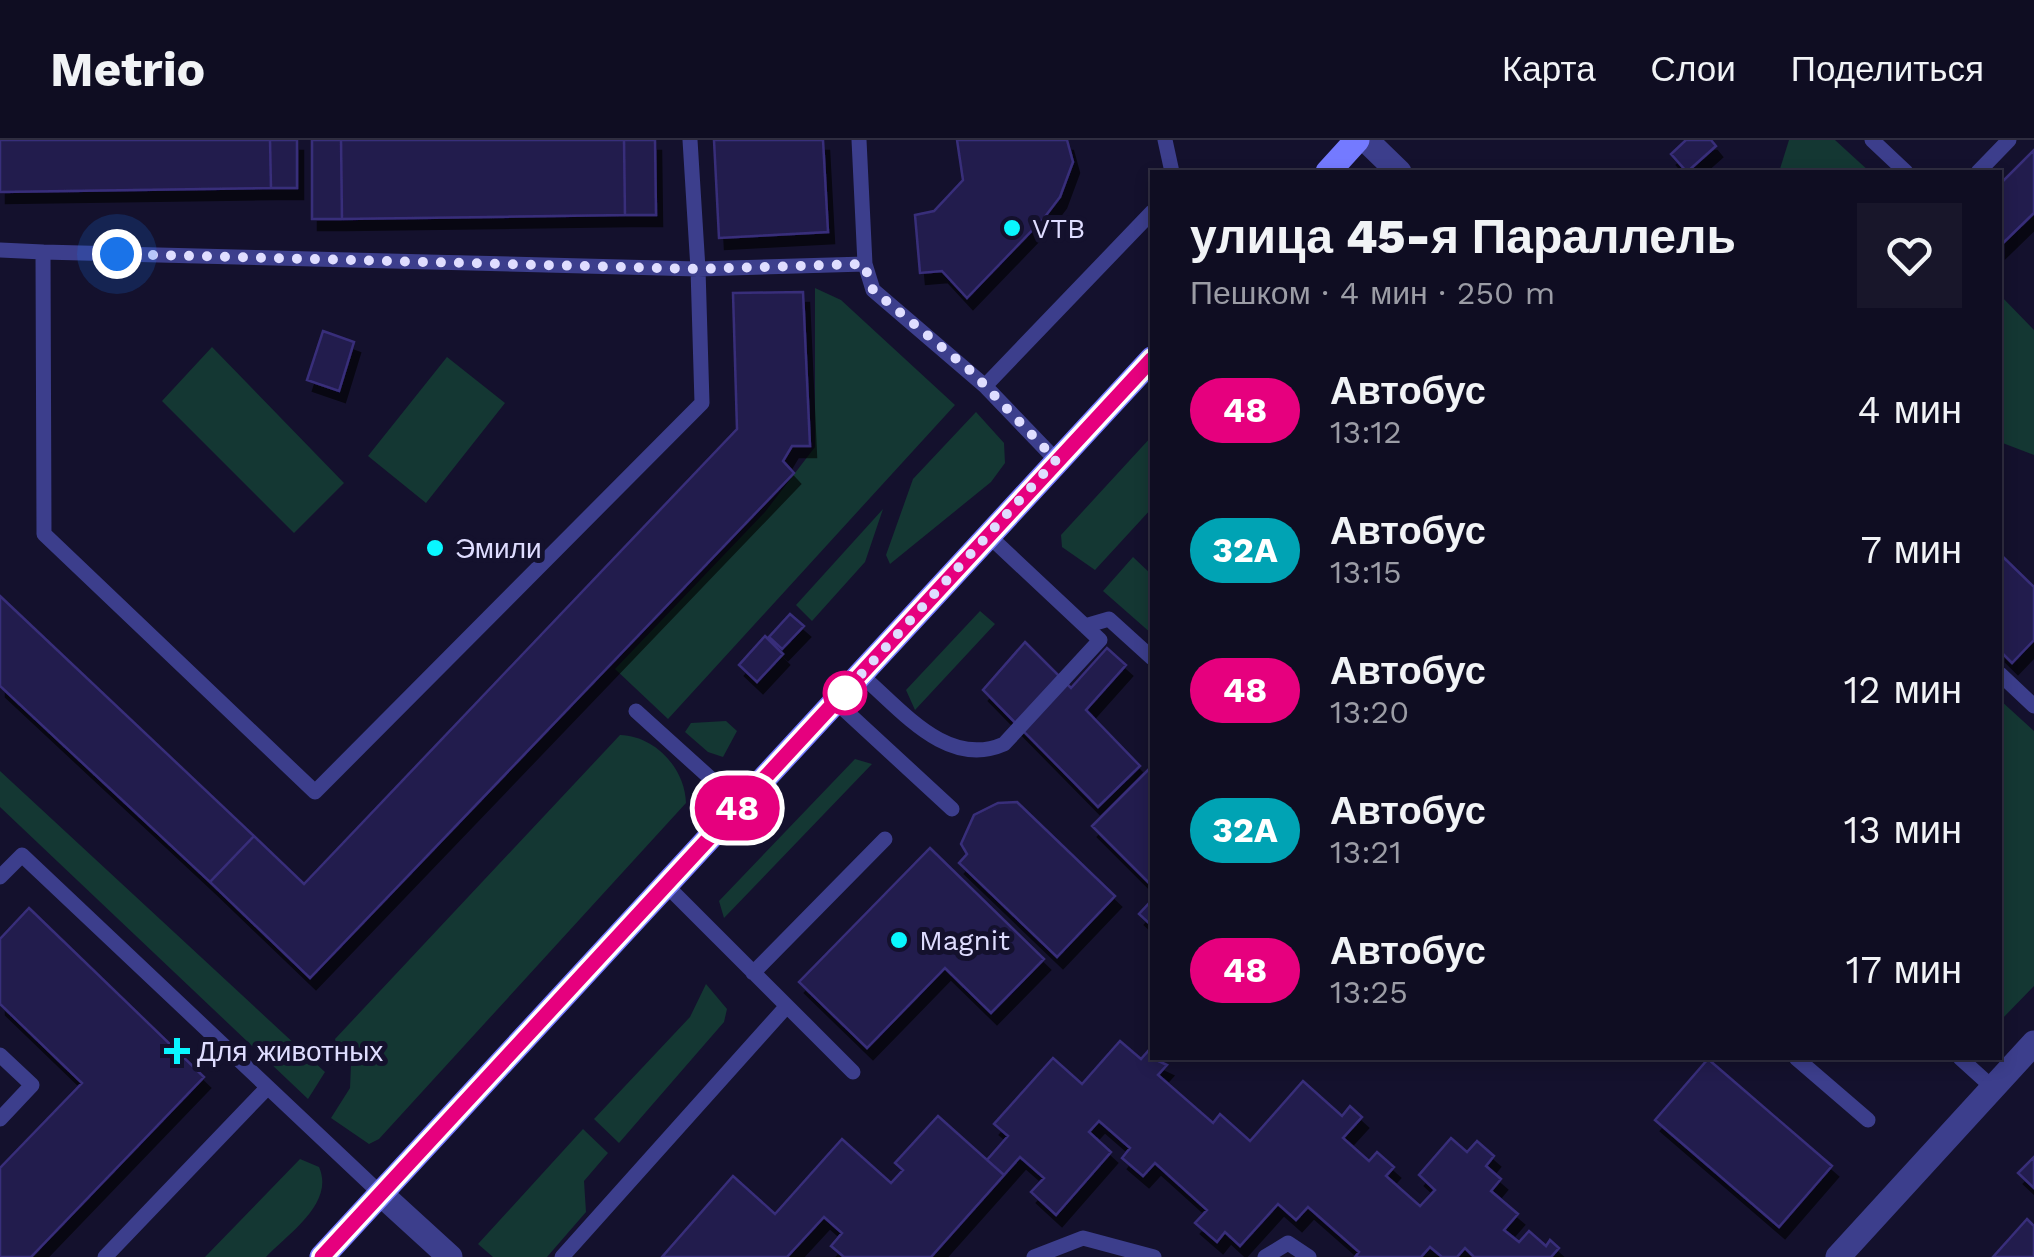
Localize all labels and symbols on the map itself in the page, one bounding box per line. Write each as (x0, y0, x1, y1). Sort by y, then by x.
place label: VTB (1032, 212, 1085, 245)
marker: VTB (1001, 217, 1023, 239)
your location (92, 229, 142, 279)
place label: Эмили (455, 532, 542, 565)
marker: Эмили (424, 537, 446, 559)
unlabelled marker (824, 672, 866, 714)
line badge: 48 (692, 776, 782, 840)
place label: Magnit (919, 924, 1010, 957)
marker: Magnit (888, 929, 910, 951)
place label: Для животных (197, 1035, 383, 1068)
marker: Для животных (166, 1040, 188, 1062)

